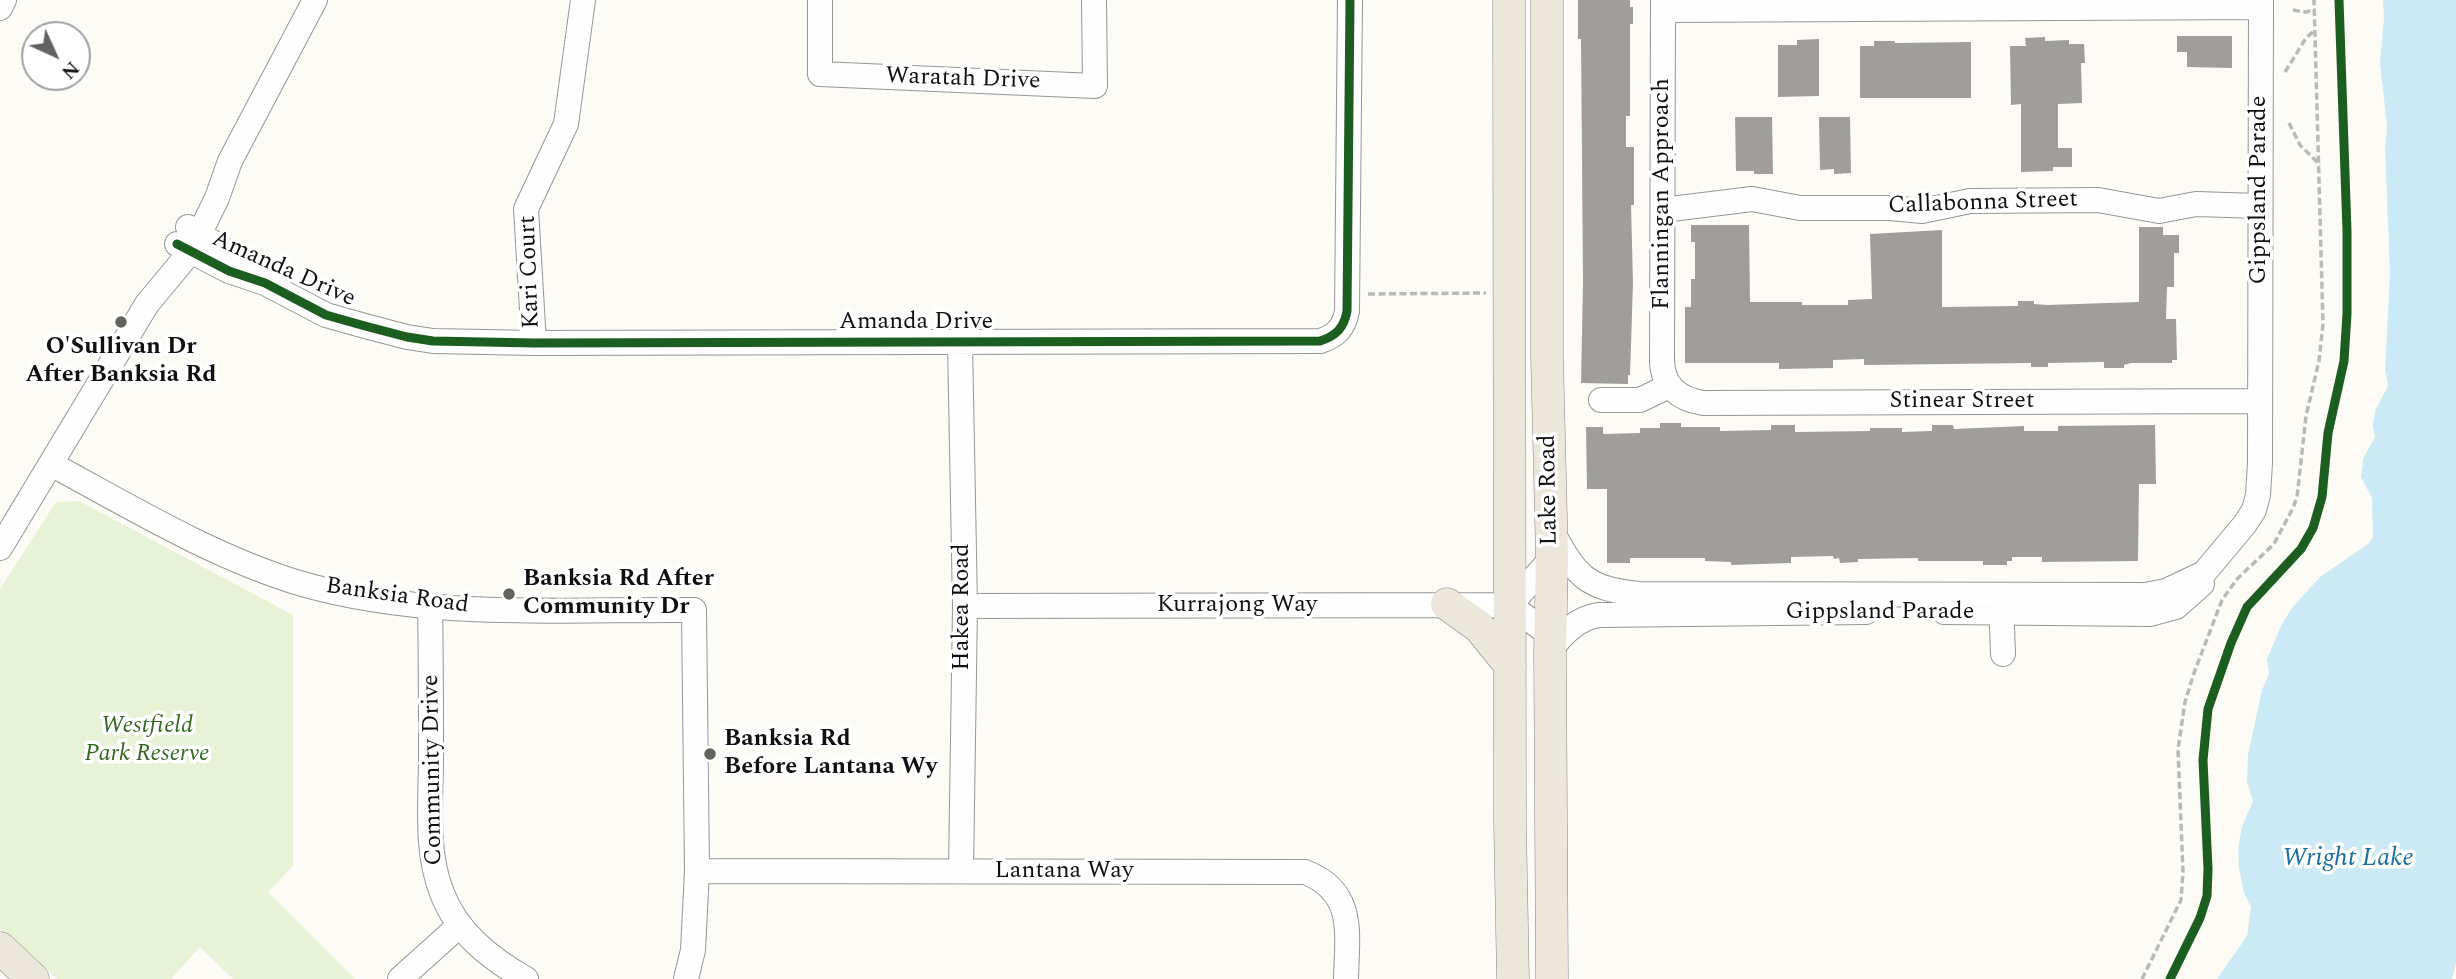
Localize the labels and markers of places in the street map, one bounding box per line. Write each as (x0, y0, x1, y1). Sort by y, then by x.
marker: O'Sullivan Dr After Banksia Rd (113, 314, 129, 330)
place label: O'Sullivan Dr After Banksia Rd (26, 334, 216, 390)
place label: Banksia Rd After Community Dr (523, 566, 714, 622)
marker: Banksia Rd After Community Dr (501, 586, 517, 602)
place label: Banksia Rd Before Lantana Wy (724, 726, 937, 782)
marker: Banksia Rd Before Lantana Wy (702, 746, 718, 762)

